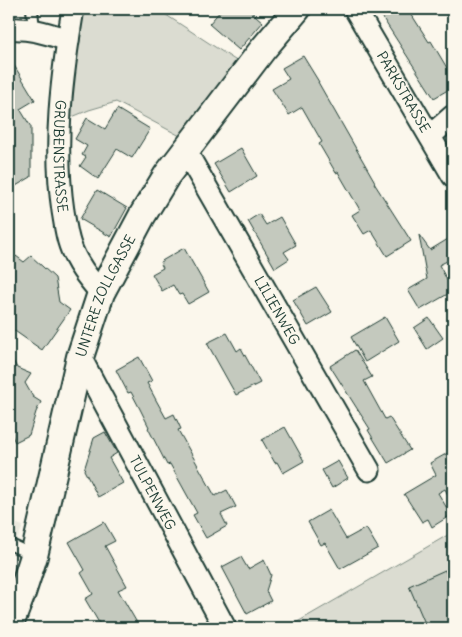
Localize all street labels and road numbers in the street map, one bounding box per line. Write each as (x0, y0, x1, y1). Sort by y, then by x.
street label: PARKSTRASSE (373, 48, 434, 136)
street label: GRUBENSTRASSE (50, 99, 72, 213)
street label: UNTERE ZOLLGASSE (72, 232, 139, 359)
street label: LILIENWEG (250, 273, 304, 348)
street label: TULPENWEG (125, 453, 180, 533)

